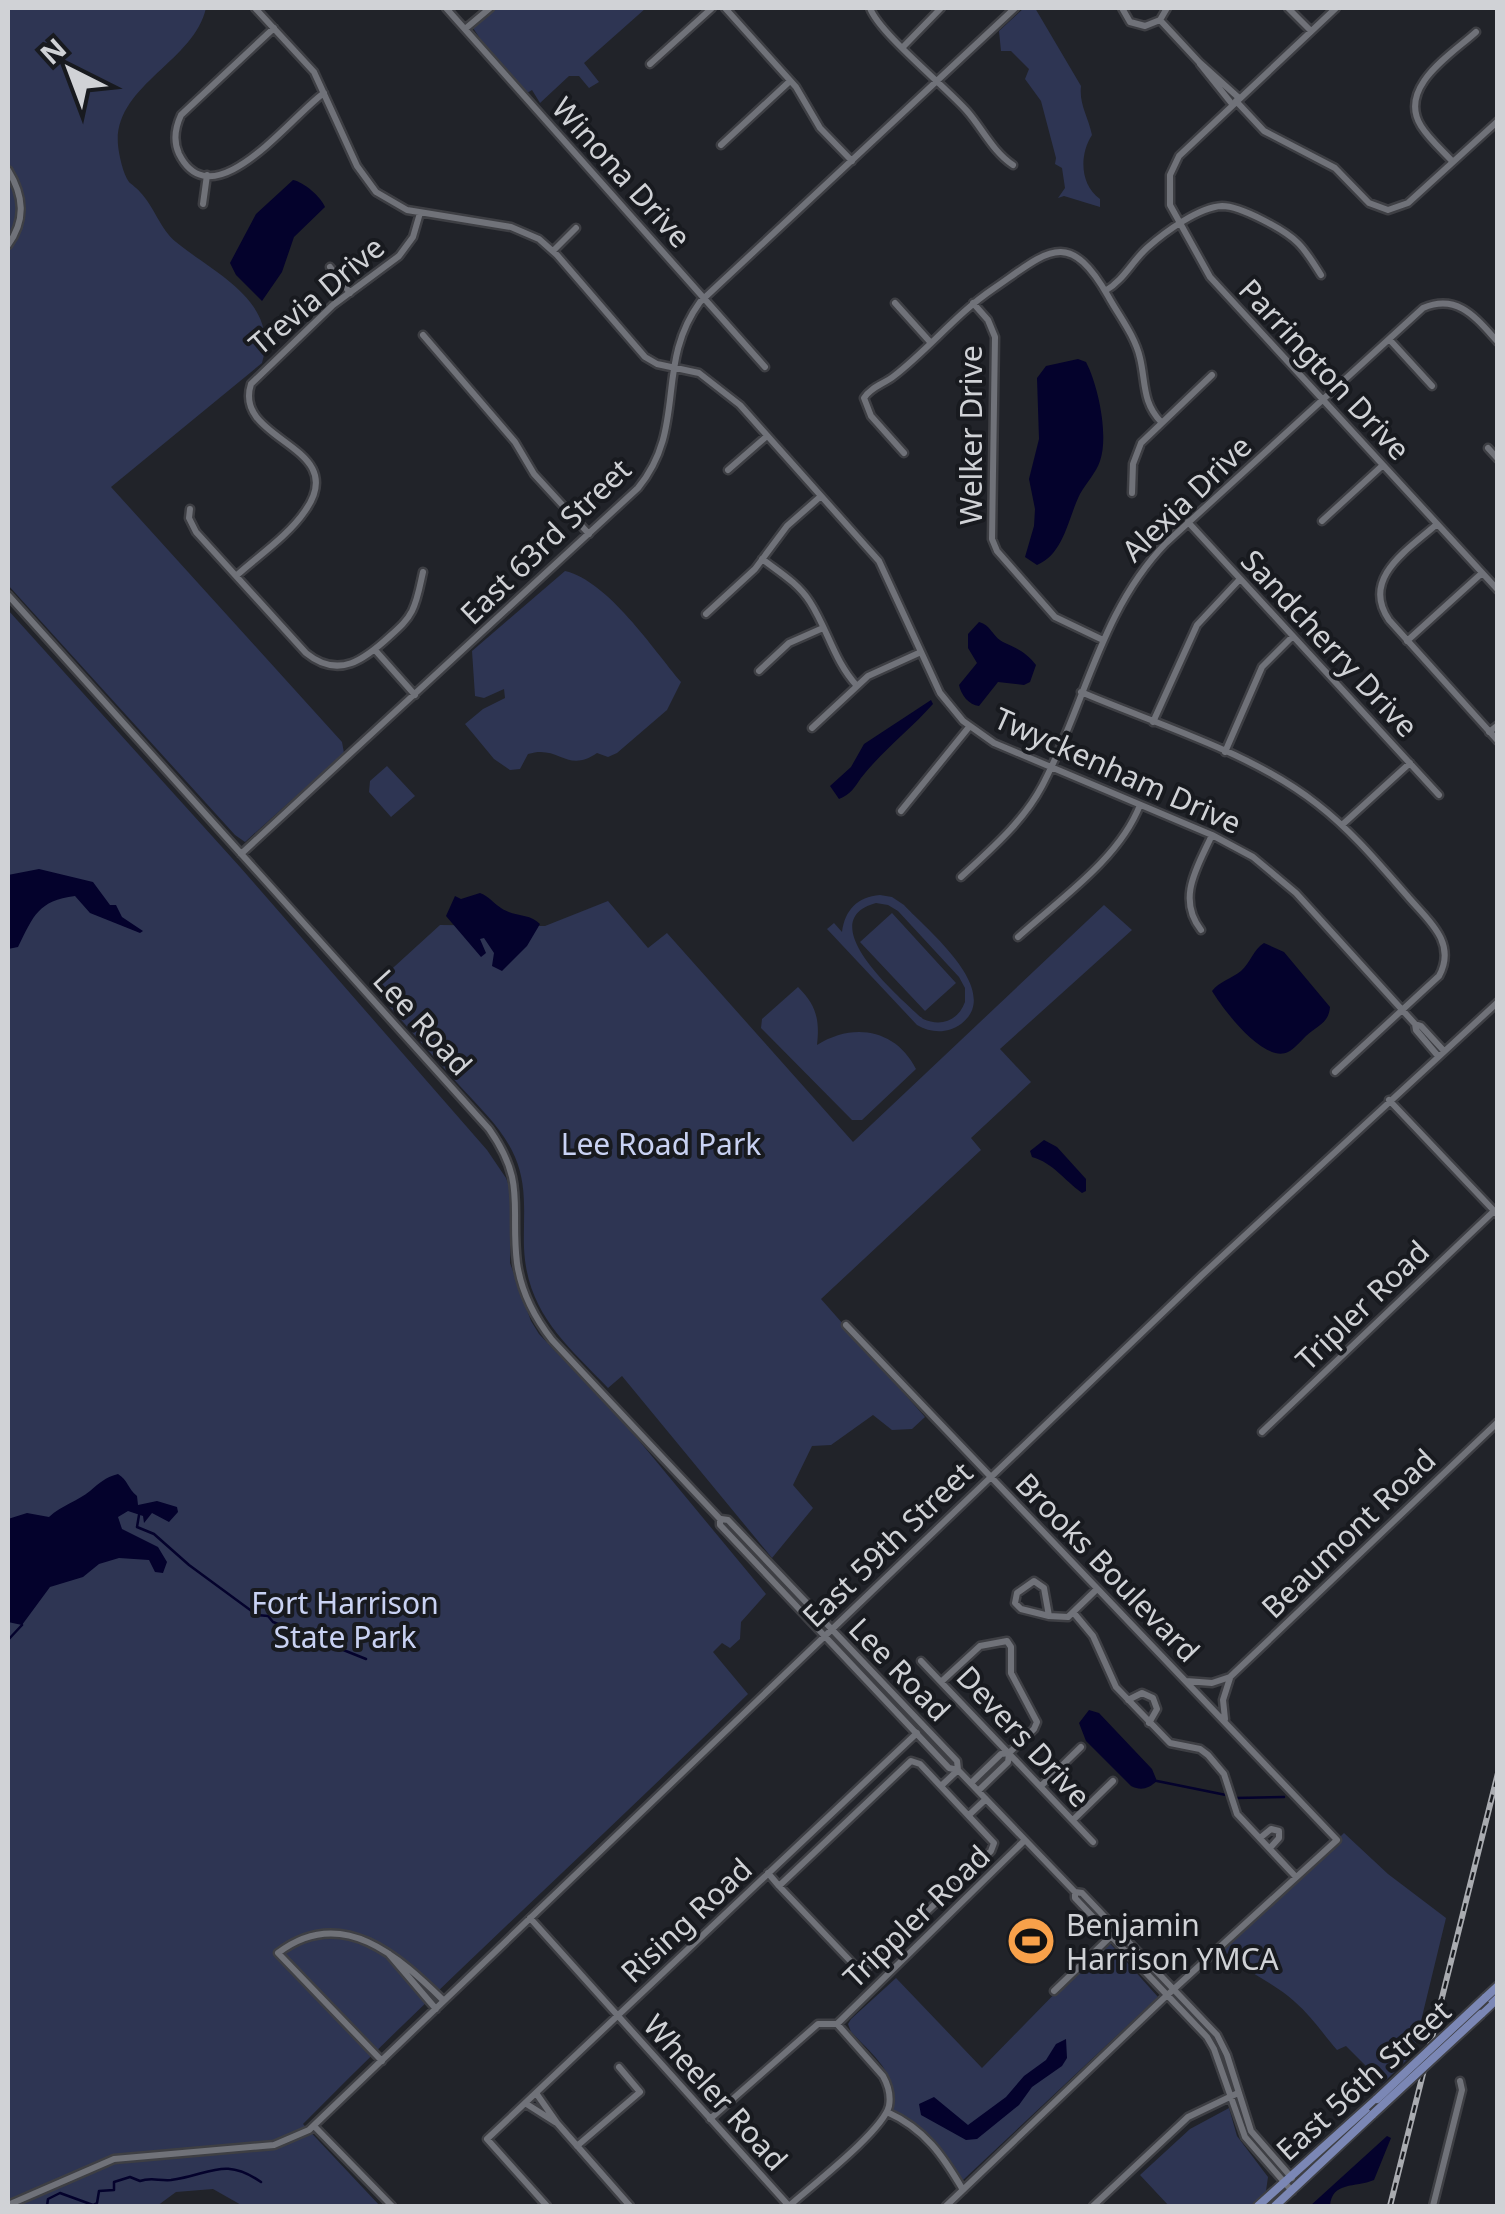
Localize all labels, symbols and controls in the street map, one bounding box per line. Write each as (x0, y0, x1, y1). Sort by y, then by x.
north arrow (20, 20, 120, 120)
text: N (31, 29, 74, 72)
street label: Winona Drive (543, 88, 701, 256)
street label: Trevia Drive (240, 226, 392, 364)
street label: Parrington Drive (1230, 269, 1420, 469)
street label: Welker Drive (950, 345, 991, 525)
street label: Alexia Drive (1112, 426, 1260, 570)
street label: East 63rd Street (451, 449, 639, 633)
street label: Sandcherry Drive (1232, 540, 1428, 746)
street label: Twyckenham Drive (988, 697, 1248, 843)
street label: Lee Road (364, 960, 482, 1084)
park label: Lee Road Park (561, 1123, 761, 1164)
street label: Tripler Road (1286, 1231, 1438, 1379)
street label: Beaumont Road (1252, 1439, 1444, 1627)
street label: East 59th Street (793, 1452, 981, 1636)
street label: Brooks Boulevard (1007, 1463, 1209, 1671)
park label: Fort Harrison State Park (251, 1582, 439, 1657)
street label: Lee Road (840, 1608, 960, 1730)
street label: Devers Drive (948, 1657, 1100, 1815)
street label: Trippler Road (834, 1836, 998, 1996)
street label: Rising Road (612, 1849, 760, 1991)
place label: Benjamin Harrison YMCA (1066, 1904, 1280, 1979)
sports icon: Benjamin Harrison YMCA (1005, 1915, 1057, 1967)
street label: East 56th Street (1267, 1990, 1459, 2169)
street label: Wheeler Road (635, 2005, 797, 2179)

